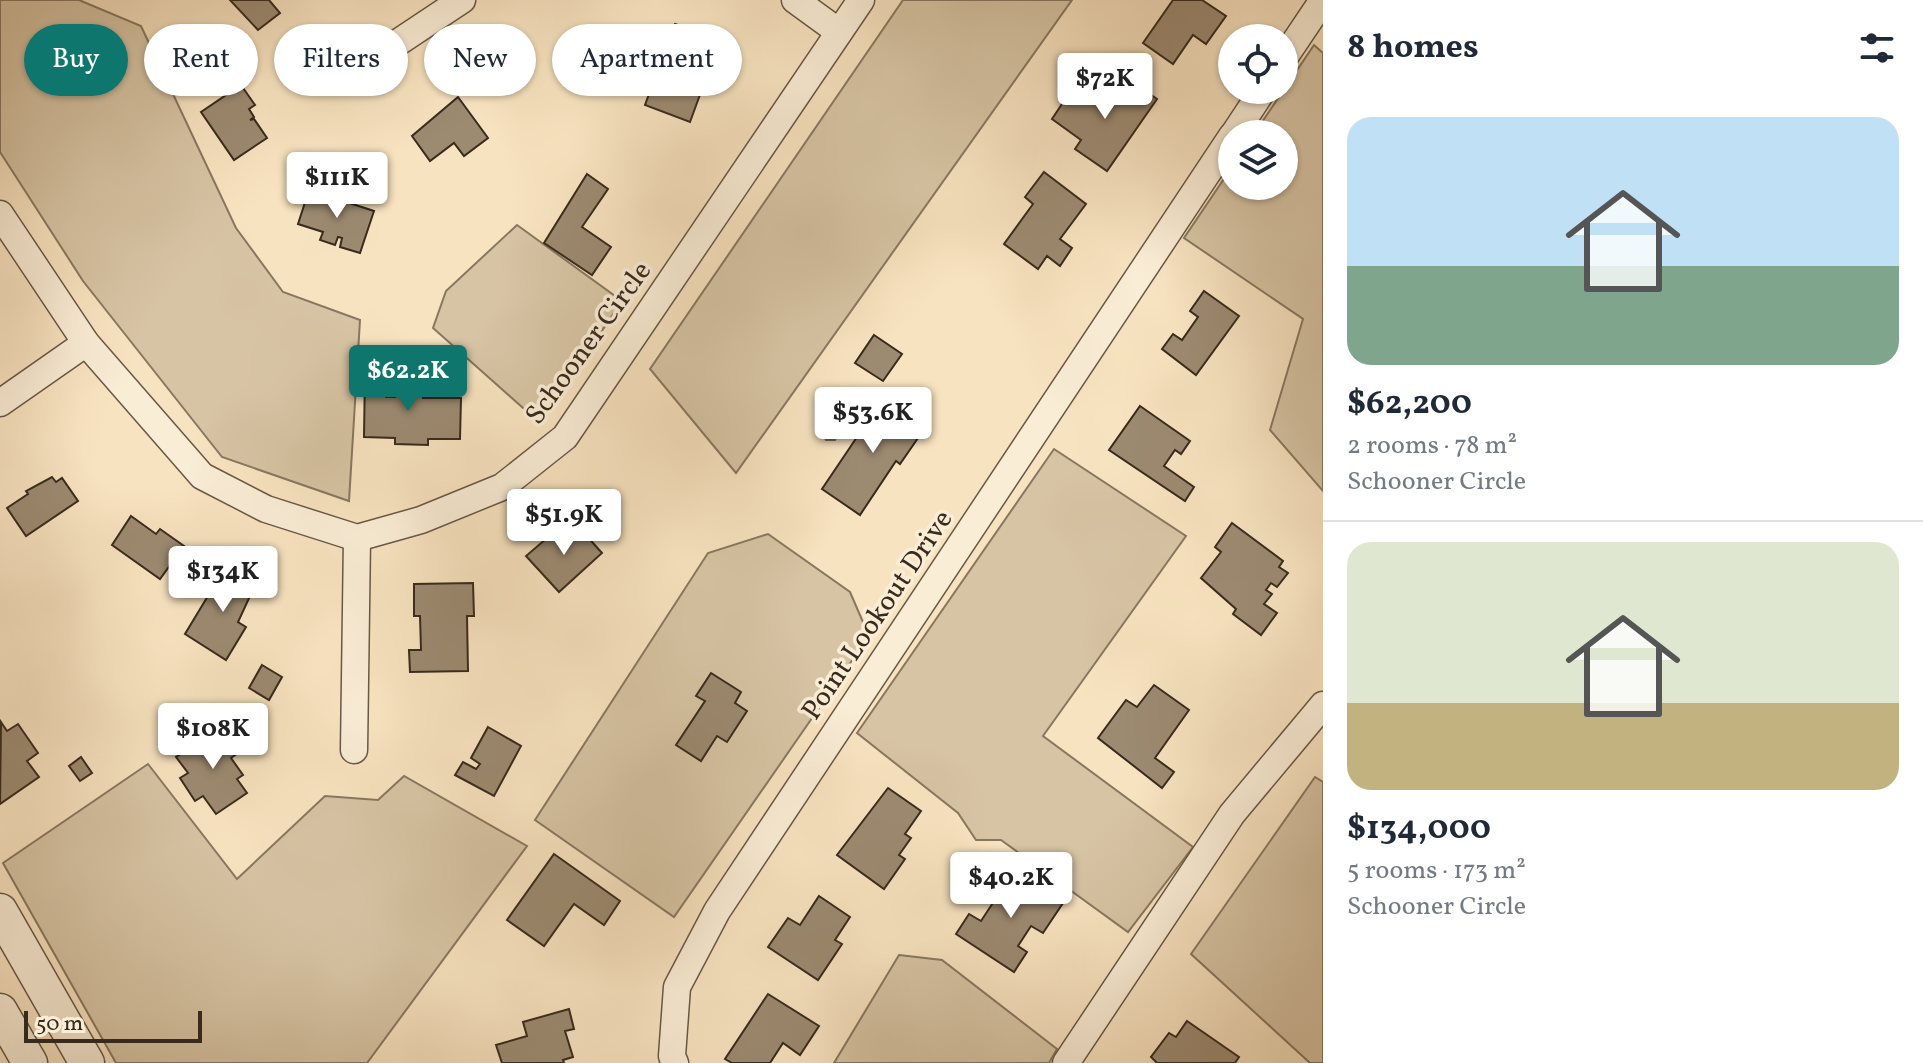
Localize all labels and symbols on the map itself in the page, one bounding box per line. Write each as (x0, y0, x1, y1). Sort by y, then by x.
pin: $72K (1058, 53, 1152, 121)
pin: $111K (281, 152, 393, 220)
street label: Schooner Circle (517, 254, 662, 433)
pin: $62.2K (343, 345, 473, 413)
pin: $53.6K (808, 387, 938, 455)
pin: $51.9K (499, 489, 629, 557)
street label: Point Lookout Drive (793, 503, 963, 728)
pin: $134K (167, 546, 279, 614)
pin: $108K (157, 703, 269, 771)
pin: $40.2K (946, 852, 1076, 920)
scale bar (24, 1007, 202, 1043)

